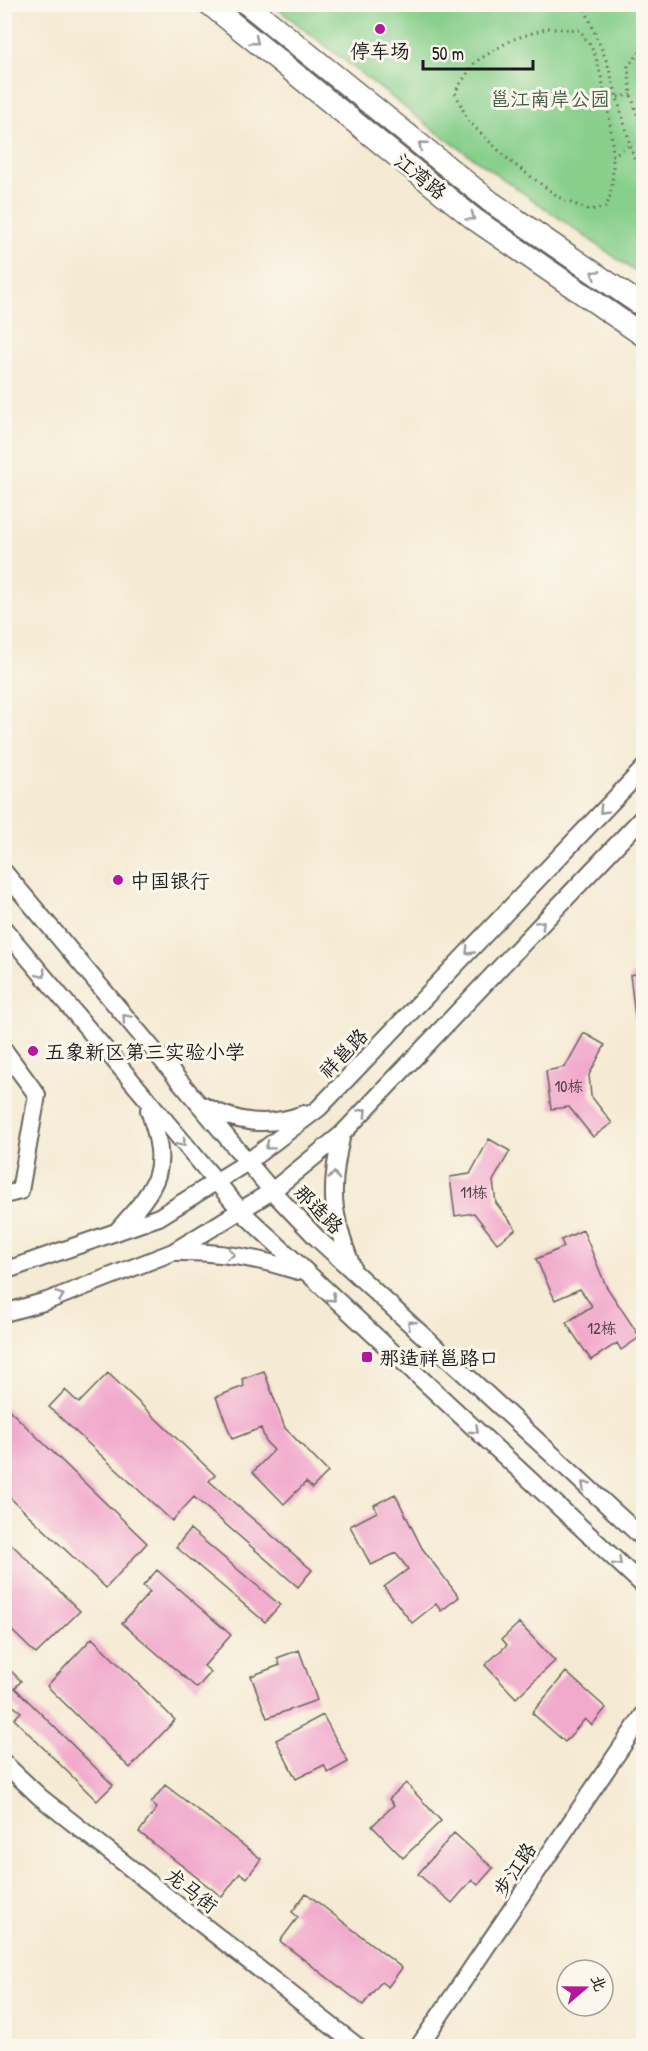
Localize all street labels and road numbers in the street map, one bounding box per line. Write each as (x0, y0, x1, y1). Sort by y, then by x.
street label: 江湾路 (389, 147, 454, 206)
street label: 祥邕路 (312, 1021, 374, 1084)
street label: 那造路 (288, 1178, 350, 1240)
street label: 步江路 (486, 1836, 543, 1901)
street label: 龙马街 (160, 1861, 224, 1919)

